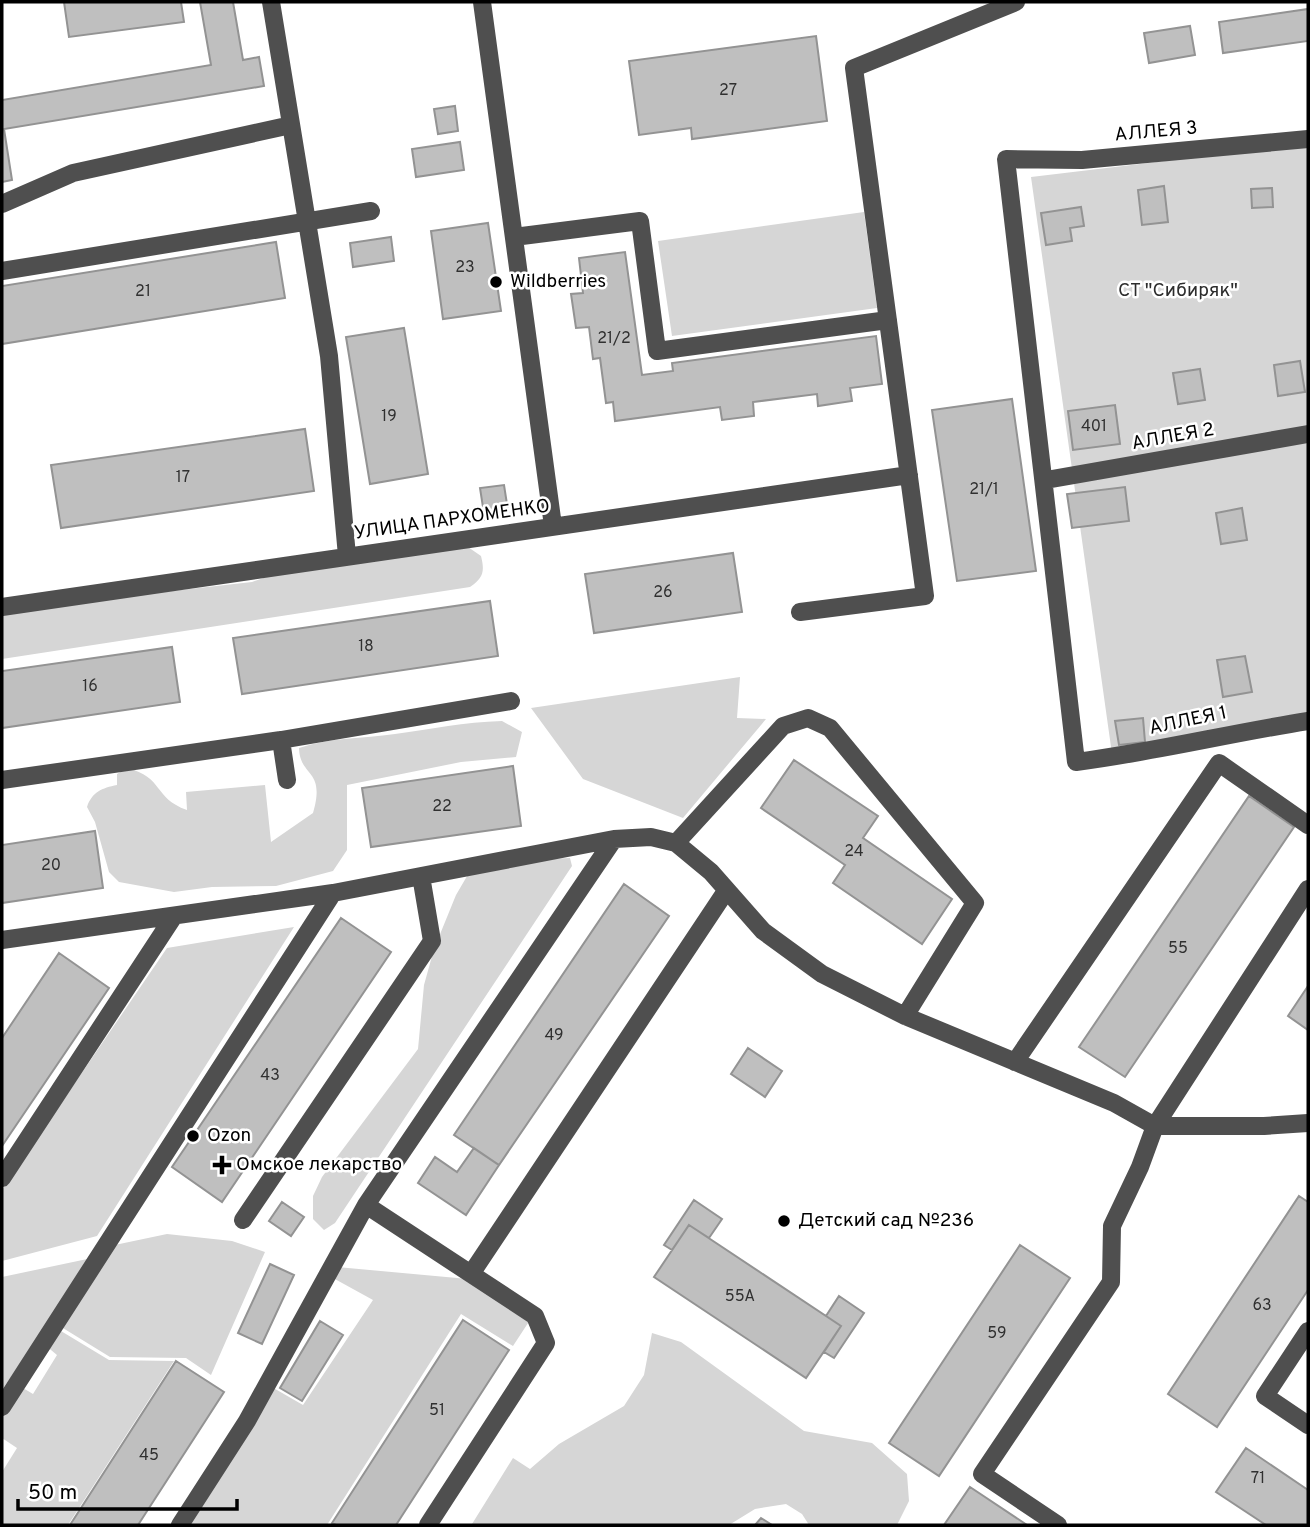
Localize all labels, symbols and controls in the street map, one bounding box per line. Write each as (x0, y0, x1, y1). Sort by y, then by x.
house number: 27 (719, 81, 737, 101)
street label: АЛЛЕЯ 3 (1114, 116, 1198, 148)
house number: 23 (455, 258, 475, 278)
place label: Wildberries (510, 270, 606, 294)
marker: Wildberries (488, 274, 504, 290)
park label: СТ "Сибиряк" (1118, 279, 1238, 303)
house number: 21 (135, 282, 151, 302)
house number: 21/2 (597, 329, 631, 349)
house number: 19 (381, 407, 397, 427)
house number: 401 (1081, 417, 1107, 437)
street label: АЛЛЕЯ 2 (1130, 418, 1216, 456)
house number: 17 (176, 468, 190, 488)
house number: 21/1 (969, 480, 999, 500)
street label: УЛИЦА ПАРХОМЕНКО (353, 494, 551, 546)
house number: 26 (653, 583, 673, 603)
house number: 18 (358, 637, 374, 657)
house number: 16 (82, 677, 98, 697)
street label: АЛЛЕЯ 1 (1147, 701, 1229, 741)
house number: 22 (432, 797, 452, 817)
house number: 24 (844, 842, 864, 862)
house number: 20 (41, 856, 61, 876)
house number: 55 (1168, 939, 1188, 959)
house number: 49 (544, 1026, 564, 1046)
house number: 43 (260, 1066, 280, 1086)
place label: Ozon (207, 1124, 251, 1148)
marker: Ozon (185, 1128, 201, 1144)
place label: Омское лекарство (236, 1153, 402, 1177)
marker: Омское лекарство (214, 1157, 230, 1173)
place label: Детский сад №236 (798, 1209, 974, 1233)
marker: Детский сад №236 (776, 1213, 792, 1229)
house number: 55А (725, 1287, 755, 1307)
house number: 63 (1252, 1296, 1272, 1316)
house number: 59 (987, 1324, 1007, 1344)
house number: 51 (429, 1401, 445, 1421)
house number: 45 (139, 1446, 159, 1466)
scale bar (18, 1468, 236, 1512)
house number: 71 (1251, 1469, 1265, 1489)
text: 50 m (28, 1480, 77, 1507)

